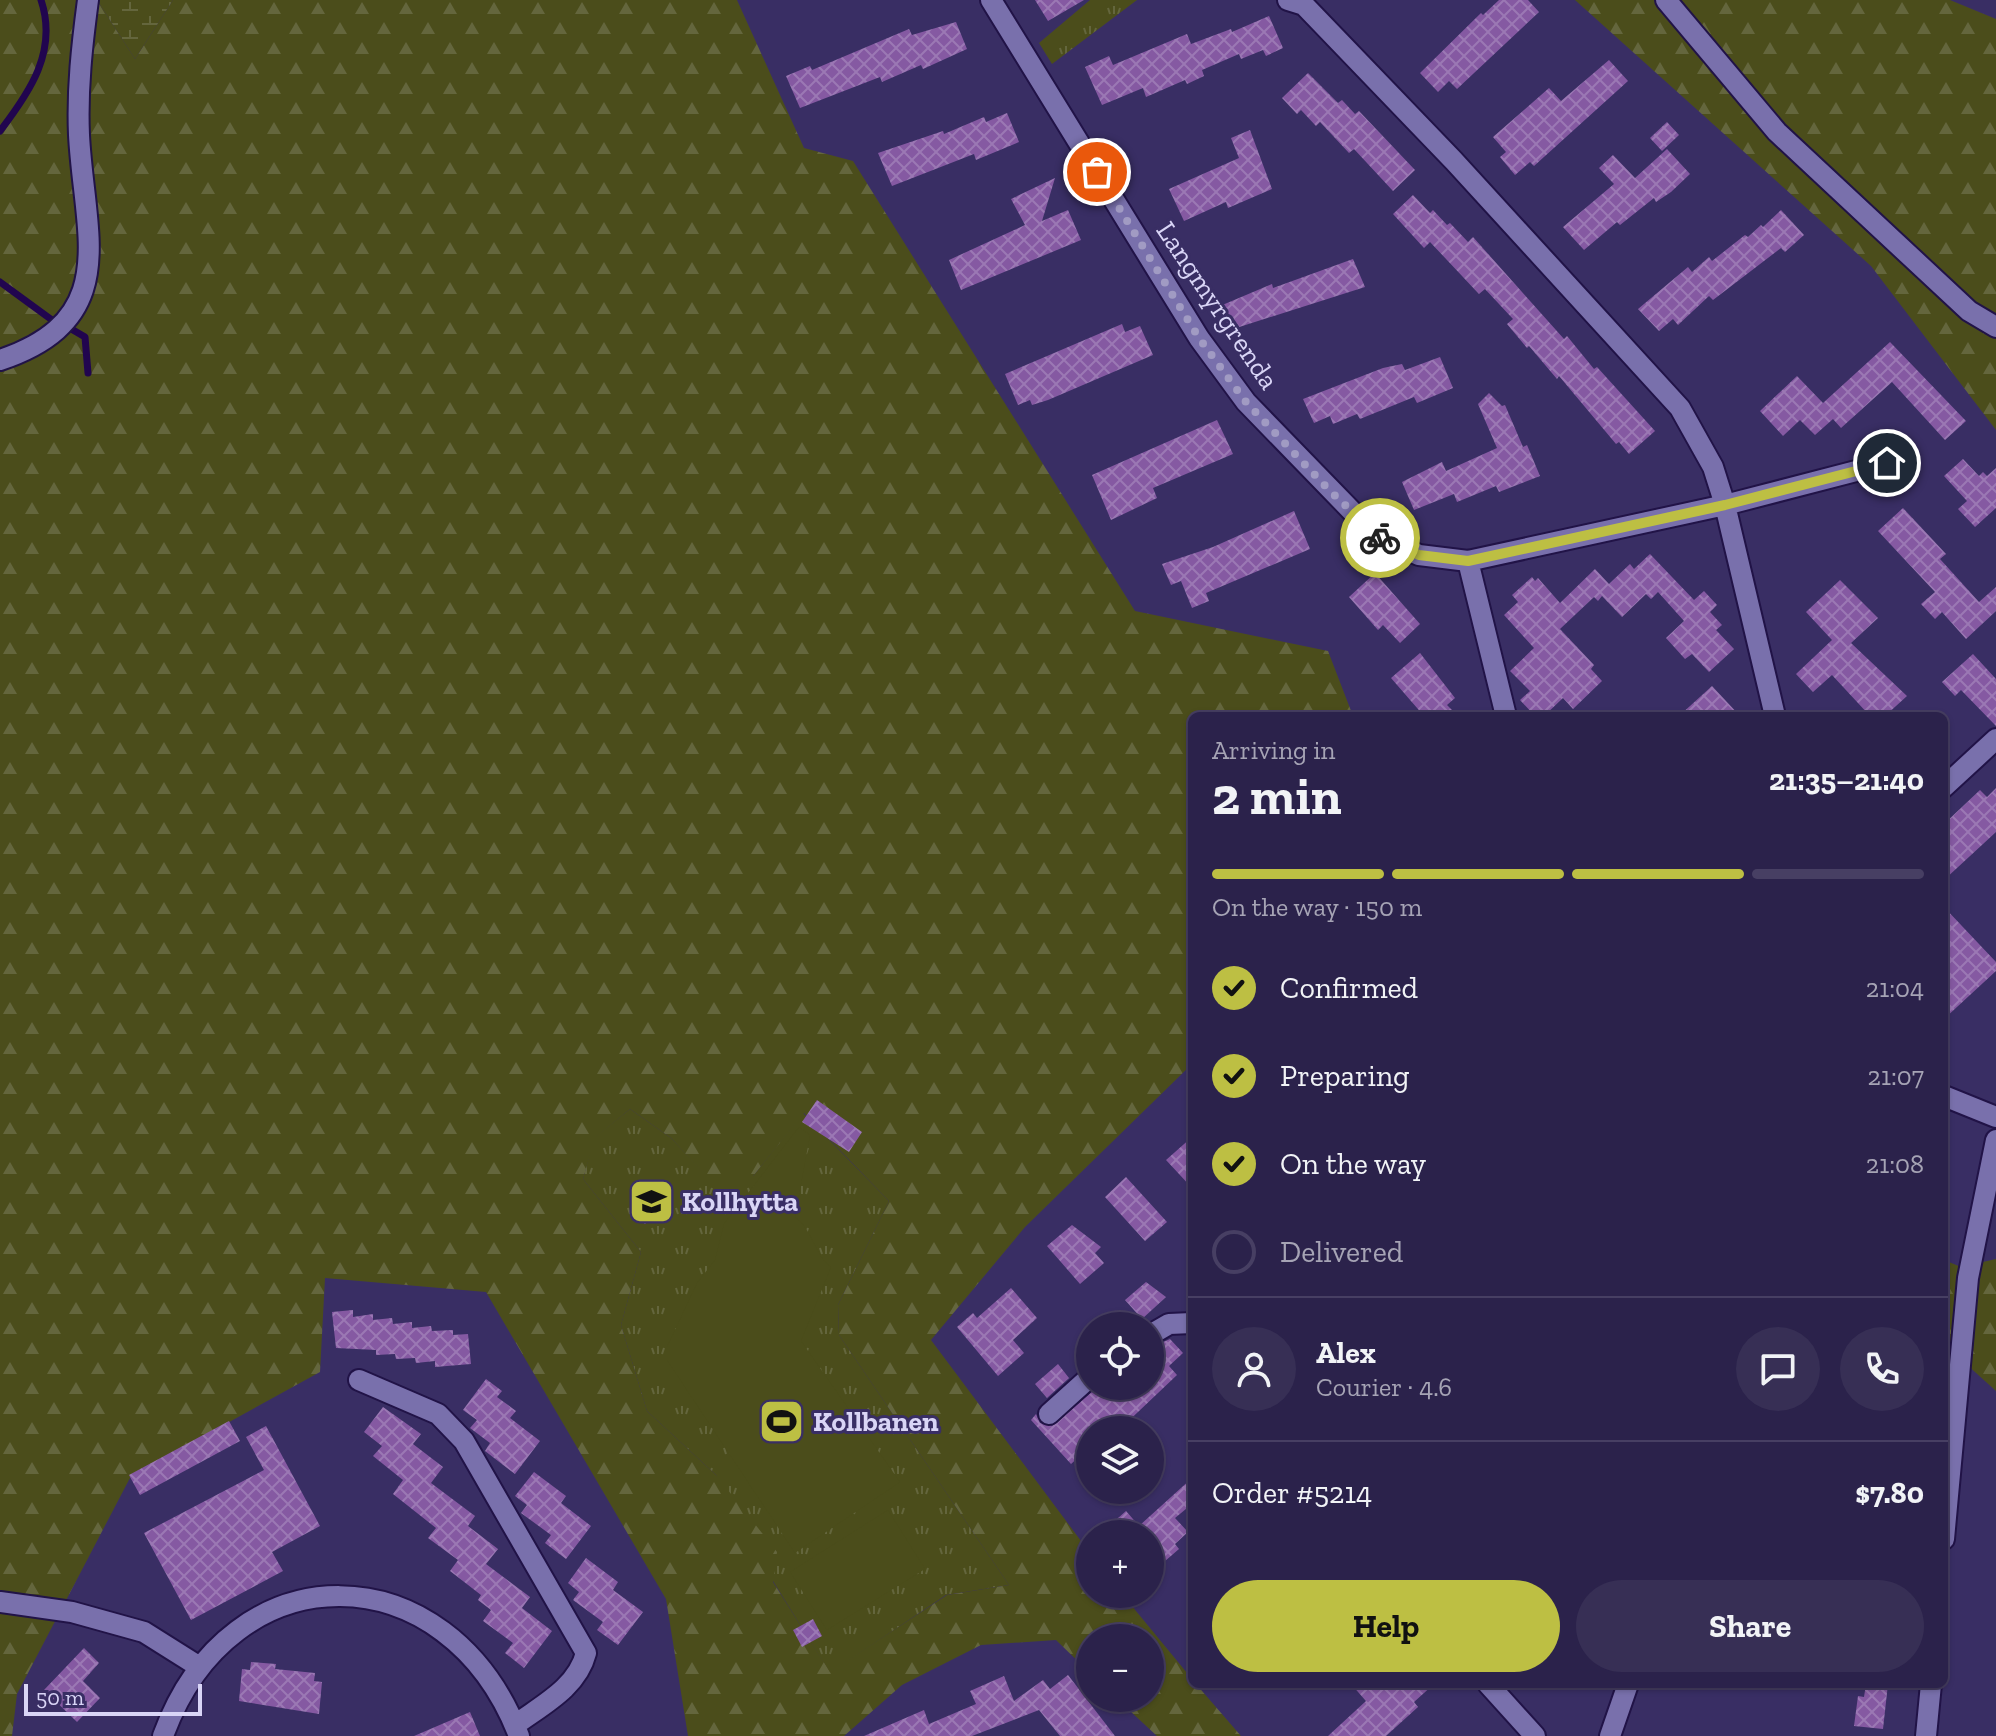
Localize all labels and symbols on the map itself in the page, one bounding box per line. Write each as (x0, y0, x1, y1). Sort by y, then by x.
pin (1063, 138, 1131, 206)
street label: Langmyrgrenda (1149, 215, 1286, 396)
pin (1853, 429, 1921, 497)
courier (1340, 498, 1420, 578)
school or university icon: Kollhytta (627, 1177, 675, 1225)
place label: Kollhytta (682, 1185, 798, 1218)
sports icon: Kollbanen (758, 1397, 806, 1445)
place label: Kollbanen (813, 1405, 939, 1438)
scale bar (24, 1680, 202, 1716)

